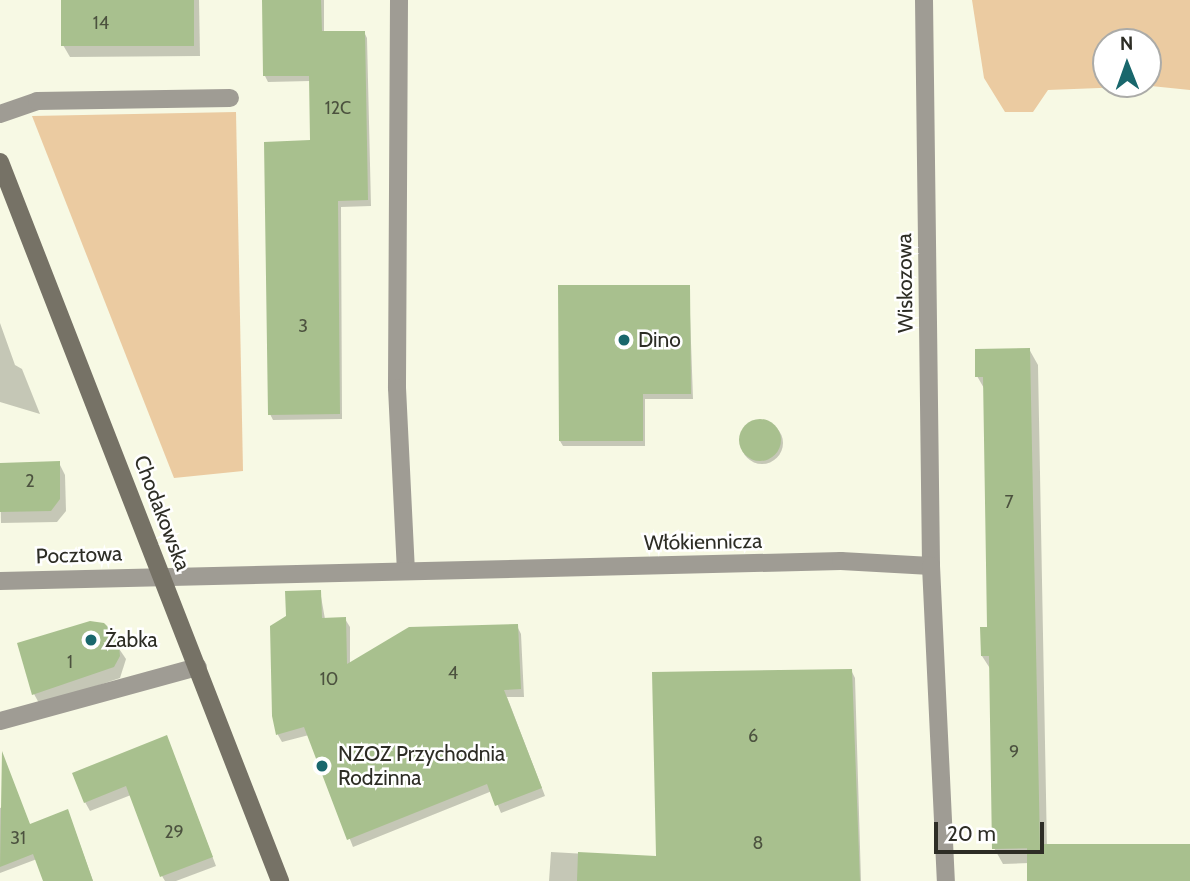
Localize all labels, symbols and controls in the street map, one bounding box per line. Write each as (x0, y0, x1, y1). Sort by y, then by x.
house number: 14 (93, 12, 109, 34)
north arrow (1092, 28, 1162, 98)
text: N (1120, 32, 1134, 55)
house number: 12C (325, 97, 351, 119)
street label: Wiskozowa (892, 233, 918, 333)
house number: 3 (298, 315, 308, 337)
place label: Dino (638, 327, 681, 353)
marker: Dino (616, 332, 632, 348)
street label: Chodakowska (129, 452, 195, 574)
house number: 2 (25, 470, 35, 492)
house number: 7 (1004, 491, 1014, 513)
street label: Włókiennicza (644, 528, 762, 556)
street label: Pocztowa (35, 541, 123, 569)
place label: Żabka (105, 627, 158, 653)
marker: Żabka (83, 632, 99, 648)
house number: 1 (67, 651, 73, 673)
house number: 4 (448, 662, 458, 684)
house number: 10 (320, 668, 338, 690)
house number: 6 (748, 725, 758, 747)
place label: NZOZ Przychodnia Rodzinna (338, 741, 505, 791)
house number: 9 (1009, 741, 1019, 763)
marker: NZOZ Przychodnia Rodzinna (312, 756, 332, 776)
scale bar (938, 808, 1048, 852)
house number: 29 (164, 821, 184, 843)
text: 20 m (947, 821, 996, 846)
house number: 31 (10, 827, 26, 849)
house number: 8 (753, 832, 763, 854)

